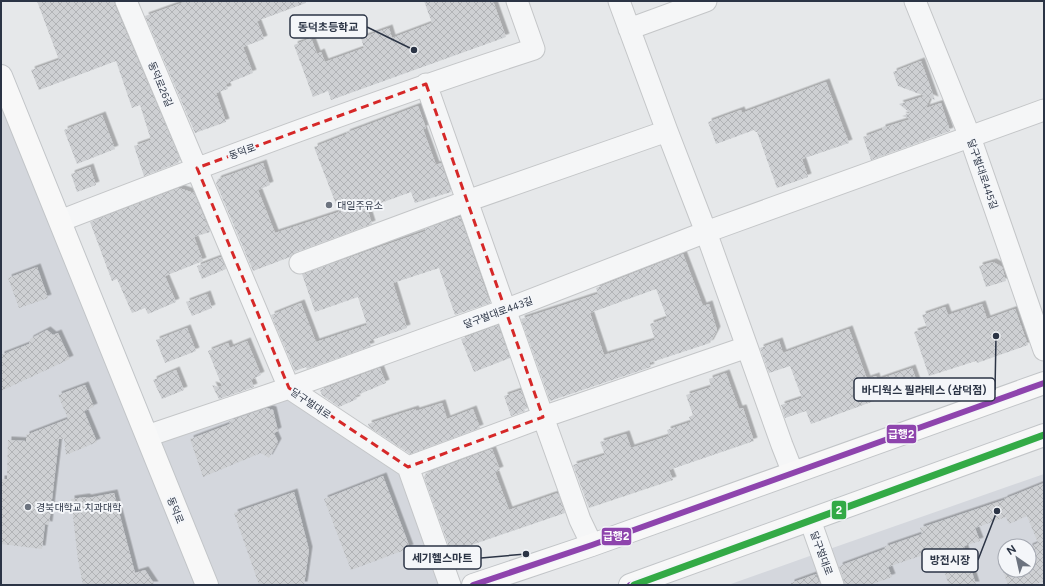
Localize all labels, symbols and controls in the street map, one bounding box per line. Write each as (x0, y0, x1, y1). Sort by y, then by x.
callout: 동덕초등학교 (290, 15, 367, 38)
text: 동덕초등학교 (298, 21, 358, 34)
street label: 동덕로26길 (145, 60, 176, 109)
street label: 달구벌대로445길 (964, 137, 1001, 211)
street label: 동덕로 (227, 141, 257, 162)
place label: 대일주유소 (337, 199, 383, 212)
marker: 대일주유소 (324, 200, 334, 210)
street label: 달구벌대로443길 (462, 294, 535, 331)
callout: 바디웍스 필라테스 (삼덕점) (854, 378, 995, 401)
text: 바디웍스 필라테스 (삼덕점) (862, 384, 986, 397)
street label: 달구벌대로 (288, 385, 333, 422)
line badge: 급행2 (886, 424, 917, 444)
text: 급행2 (888, 428, 914, 441)
street label: 동덕로 (164, 495, 187, 525)
line badge: 2 (831, 500, 847, 520)
place label: 경북대학교 치과대학 (36, 501, 122, 514)
marker: 경북대학교 치과대학 (23, 502, 33, 512)
text: 2 (836, 504, 842, 517)
line badge: 급행2 (601, 527, 632, 546)
street label: 달구벌대로 (808, 529, 836, 577)
text: 급행2 (603, 530, 629, 543)
north arrow (997, 538, 1037, 578)
text: N (1005, 542, 1019, 558)
callout: 세기헬스마트 (404, 546, 481, 569)
callout: 방전시장 (922, 549, 978, 572)
text: 세기헬스마트 (412, 552, 472, 565)
text: 방전시장 (930, 554, 970, 567)

